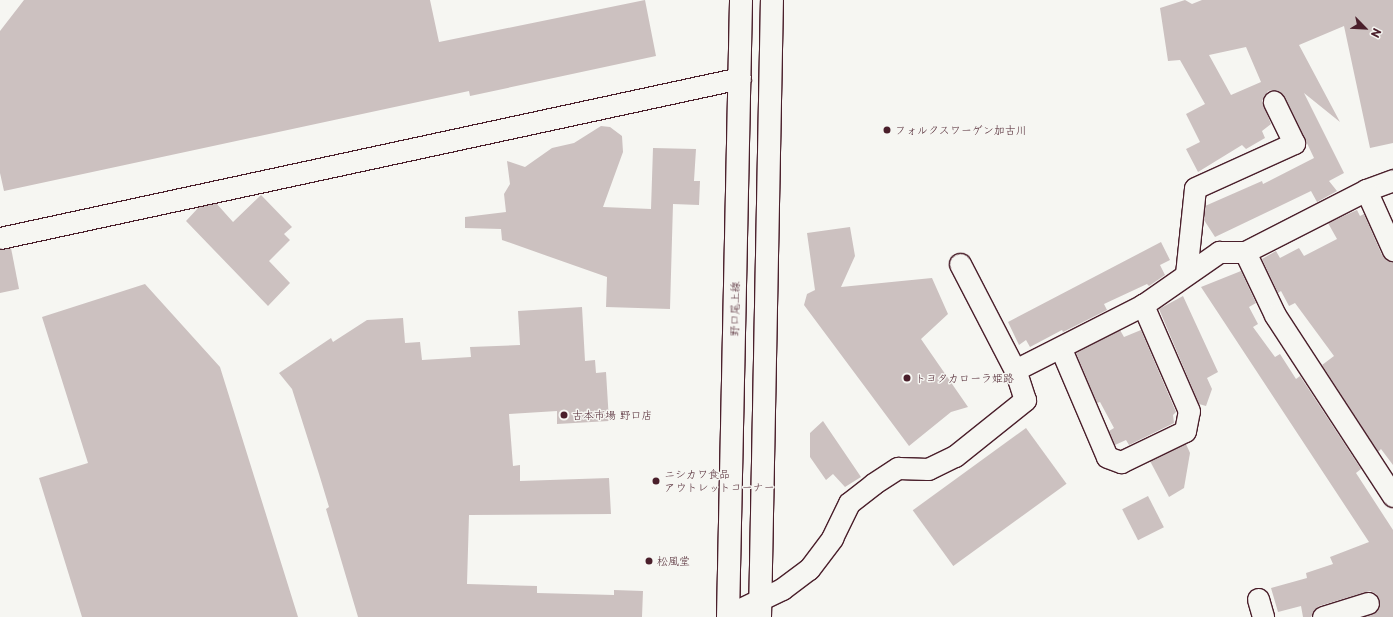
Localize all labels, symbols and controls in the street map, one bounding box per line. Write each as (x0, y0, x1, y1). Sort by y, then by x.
north arrow (1345, 8, 1385, 48)
text: N (1367, 26, 1386, 41)
place label: フォルクスワーゲン加古川 (895, 123, 1027, 137)
marker: フォルクスワーゲン加古川 (882, 125, 892, 135)
street label: 野口尾上線 (728, 281, 742, 337)
place label: トヨタカローラ姫路 (915, 371, 1014, 385)
marker: トヨタカローラ姫路 (902, 373, 912, 383)
place label: 古本市場 野口店 (572, 408, 653, 422)
marker: 古本市場 野口店 (559, 410, 569, 420)
place label: ニシカワ食品 アウトレットコーナー (664, 468, 774, 494)
marker: ニシカワ食品 アウトレットコーナー (651, 476, 661, 486)
place label: 松風堂 (657, 554, 690, 568)
marker: 松風堂 (644, 556, 654, 566)

